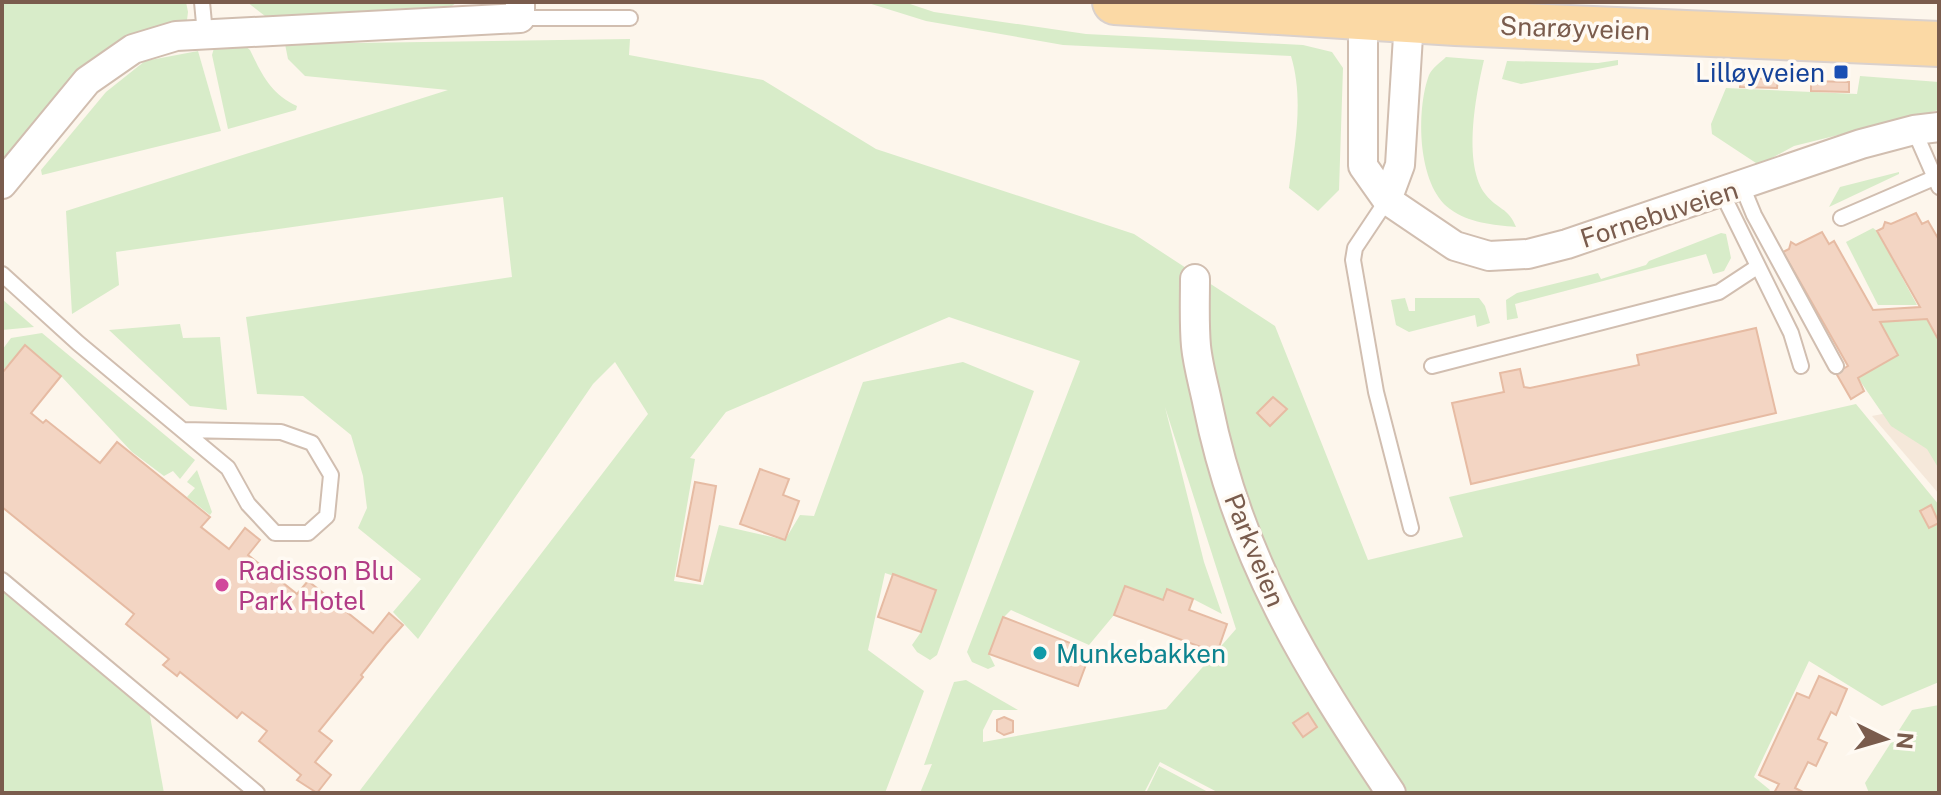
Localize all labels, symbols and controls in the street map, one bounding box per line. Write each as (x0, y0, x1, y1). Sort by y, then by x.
street label: Snarøyveien (1499, 10, 1651, 46)
place label: Lilløyveien (1695, 57, 1825, 88)
marker: Lilløyveien (1832, 63, 1850, 81)
street label: Fornebuveien (1576, 174, 1742, 254)
street label: Parkveien (1218, 489, 1292, 611)
place label: Radisson Blu Park Hotel (238, 555, 394, 616)
marker: Radisson Blu Park Hotel (213, 576, 231, 594)
place label: Munkebakken (1056, 638, 1226, 669)
marker: Munkebakken (1031, 644, 1049, 662)
north arrow (1845, 699, 1925, 779)
text: N (1891, 731, 1919, 750)

